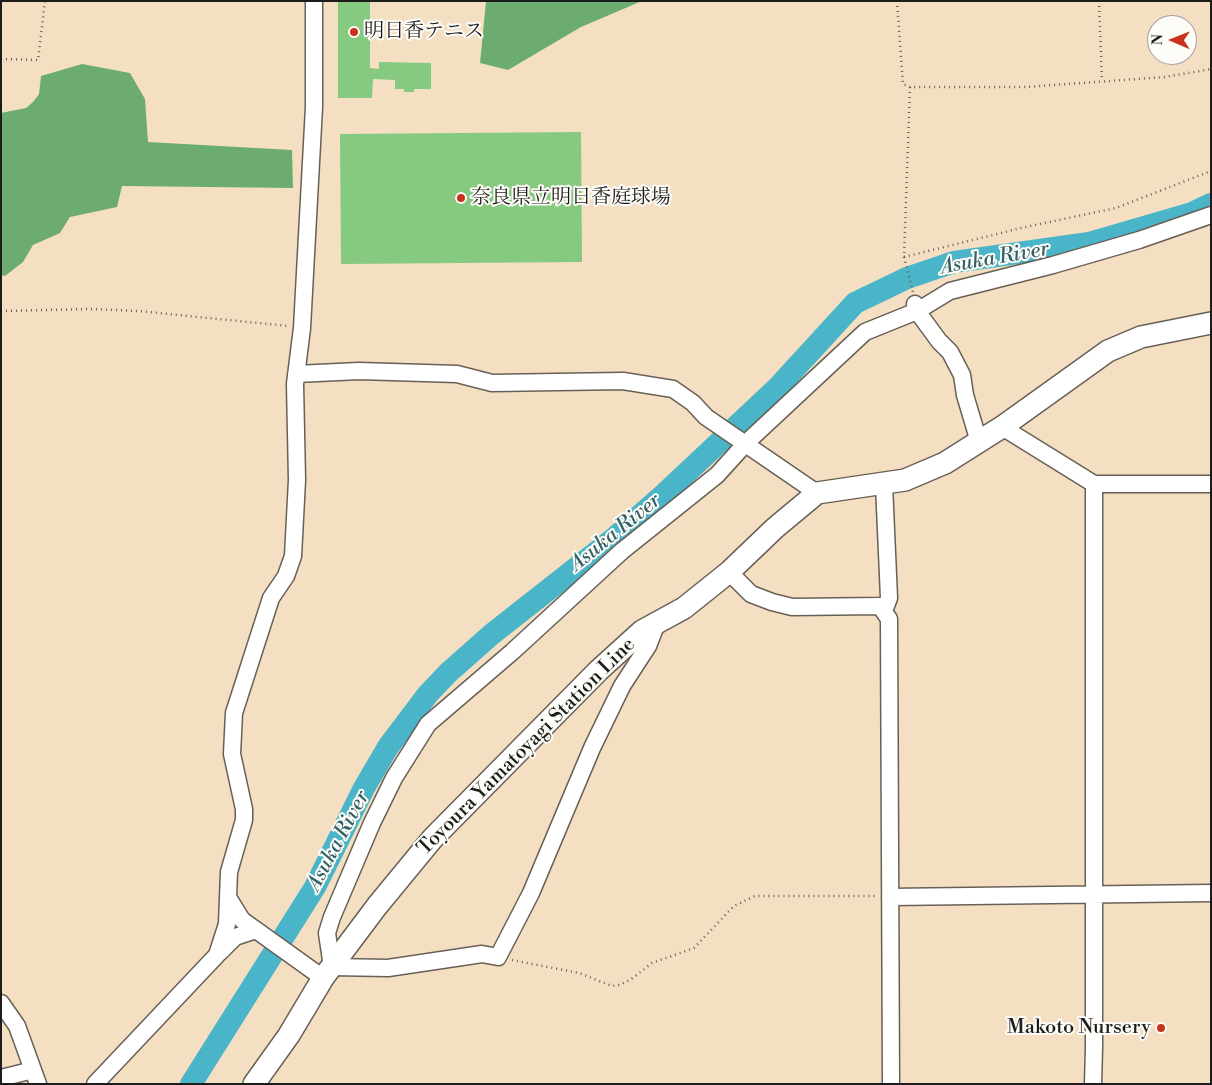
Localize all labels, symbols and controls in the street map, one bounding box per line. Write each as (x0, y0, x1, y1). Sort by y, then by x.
north arrow (1147, 15, 1197, 65)
place label: 明日香テニス (364, 20, 484, 44)
marker: 明日香テニス (348, 26, 360, 38)
text: N (1149, 34, 1167, 45)
place label: 奈良県立明日香庭球場 (471, 186, 671, 210)
marker: 奈良県立明日香庭球場 (455, 192, 467, 204)
water label: Asuka River (939, 237, 1051, 281)
water label: Asuka River (566, 489, 666, 577)
street label: Toyoura Yamatoyagi Station Line (413, 633, 641, 861)
water label: Asuka River (302, 787, 376, 895)
place label: Makoto Nursery (1007, 1016, 1151, 1040)
marker: Makoto Nursery (1155, 1022, 1167, 1034)

